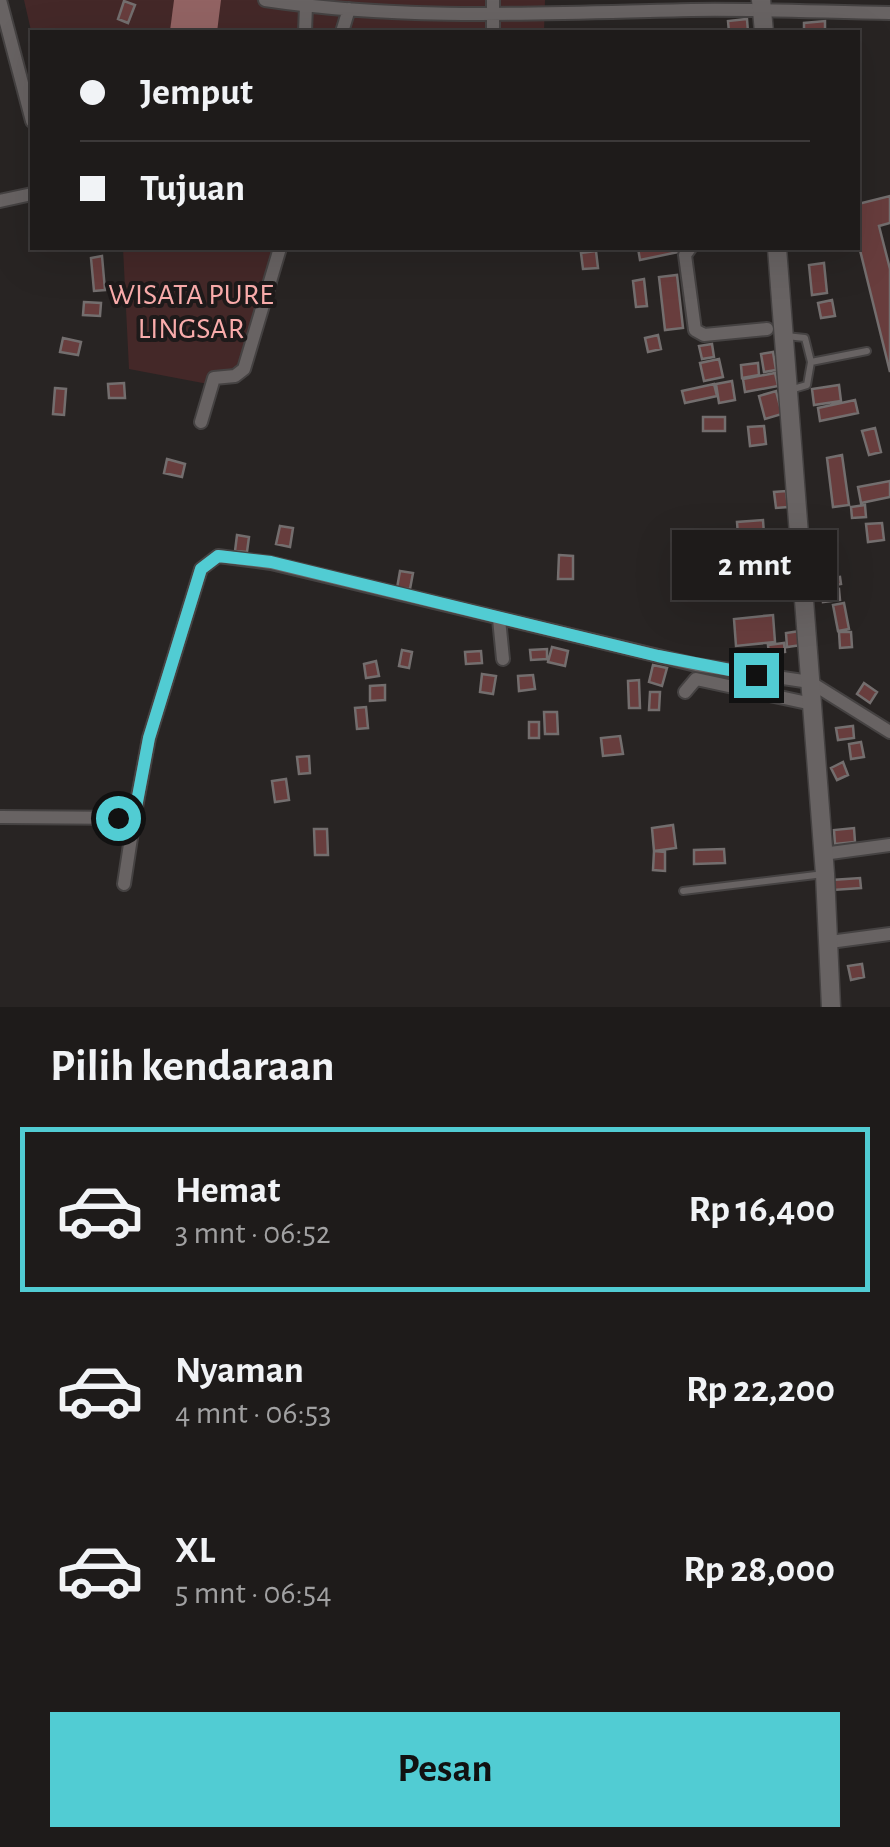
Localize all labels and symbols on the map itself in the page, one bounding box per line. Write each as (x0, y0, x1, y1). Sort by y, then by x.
park label: WISATA PURE LINGSAR (108, 280, 274, 344)
callout: 2 mnt (674, 530, 838, 600)
route end (734, 653, 779, 698)
route start (96, 796, 141, 841)

